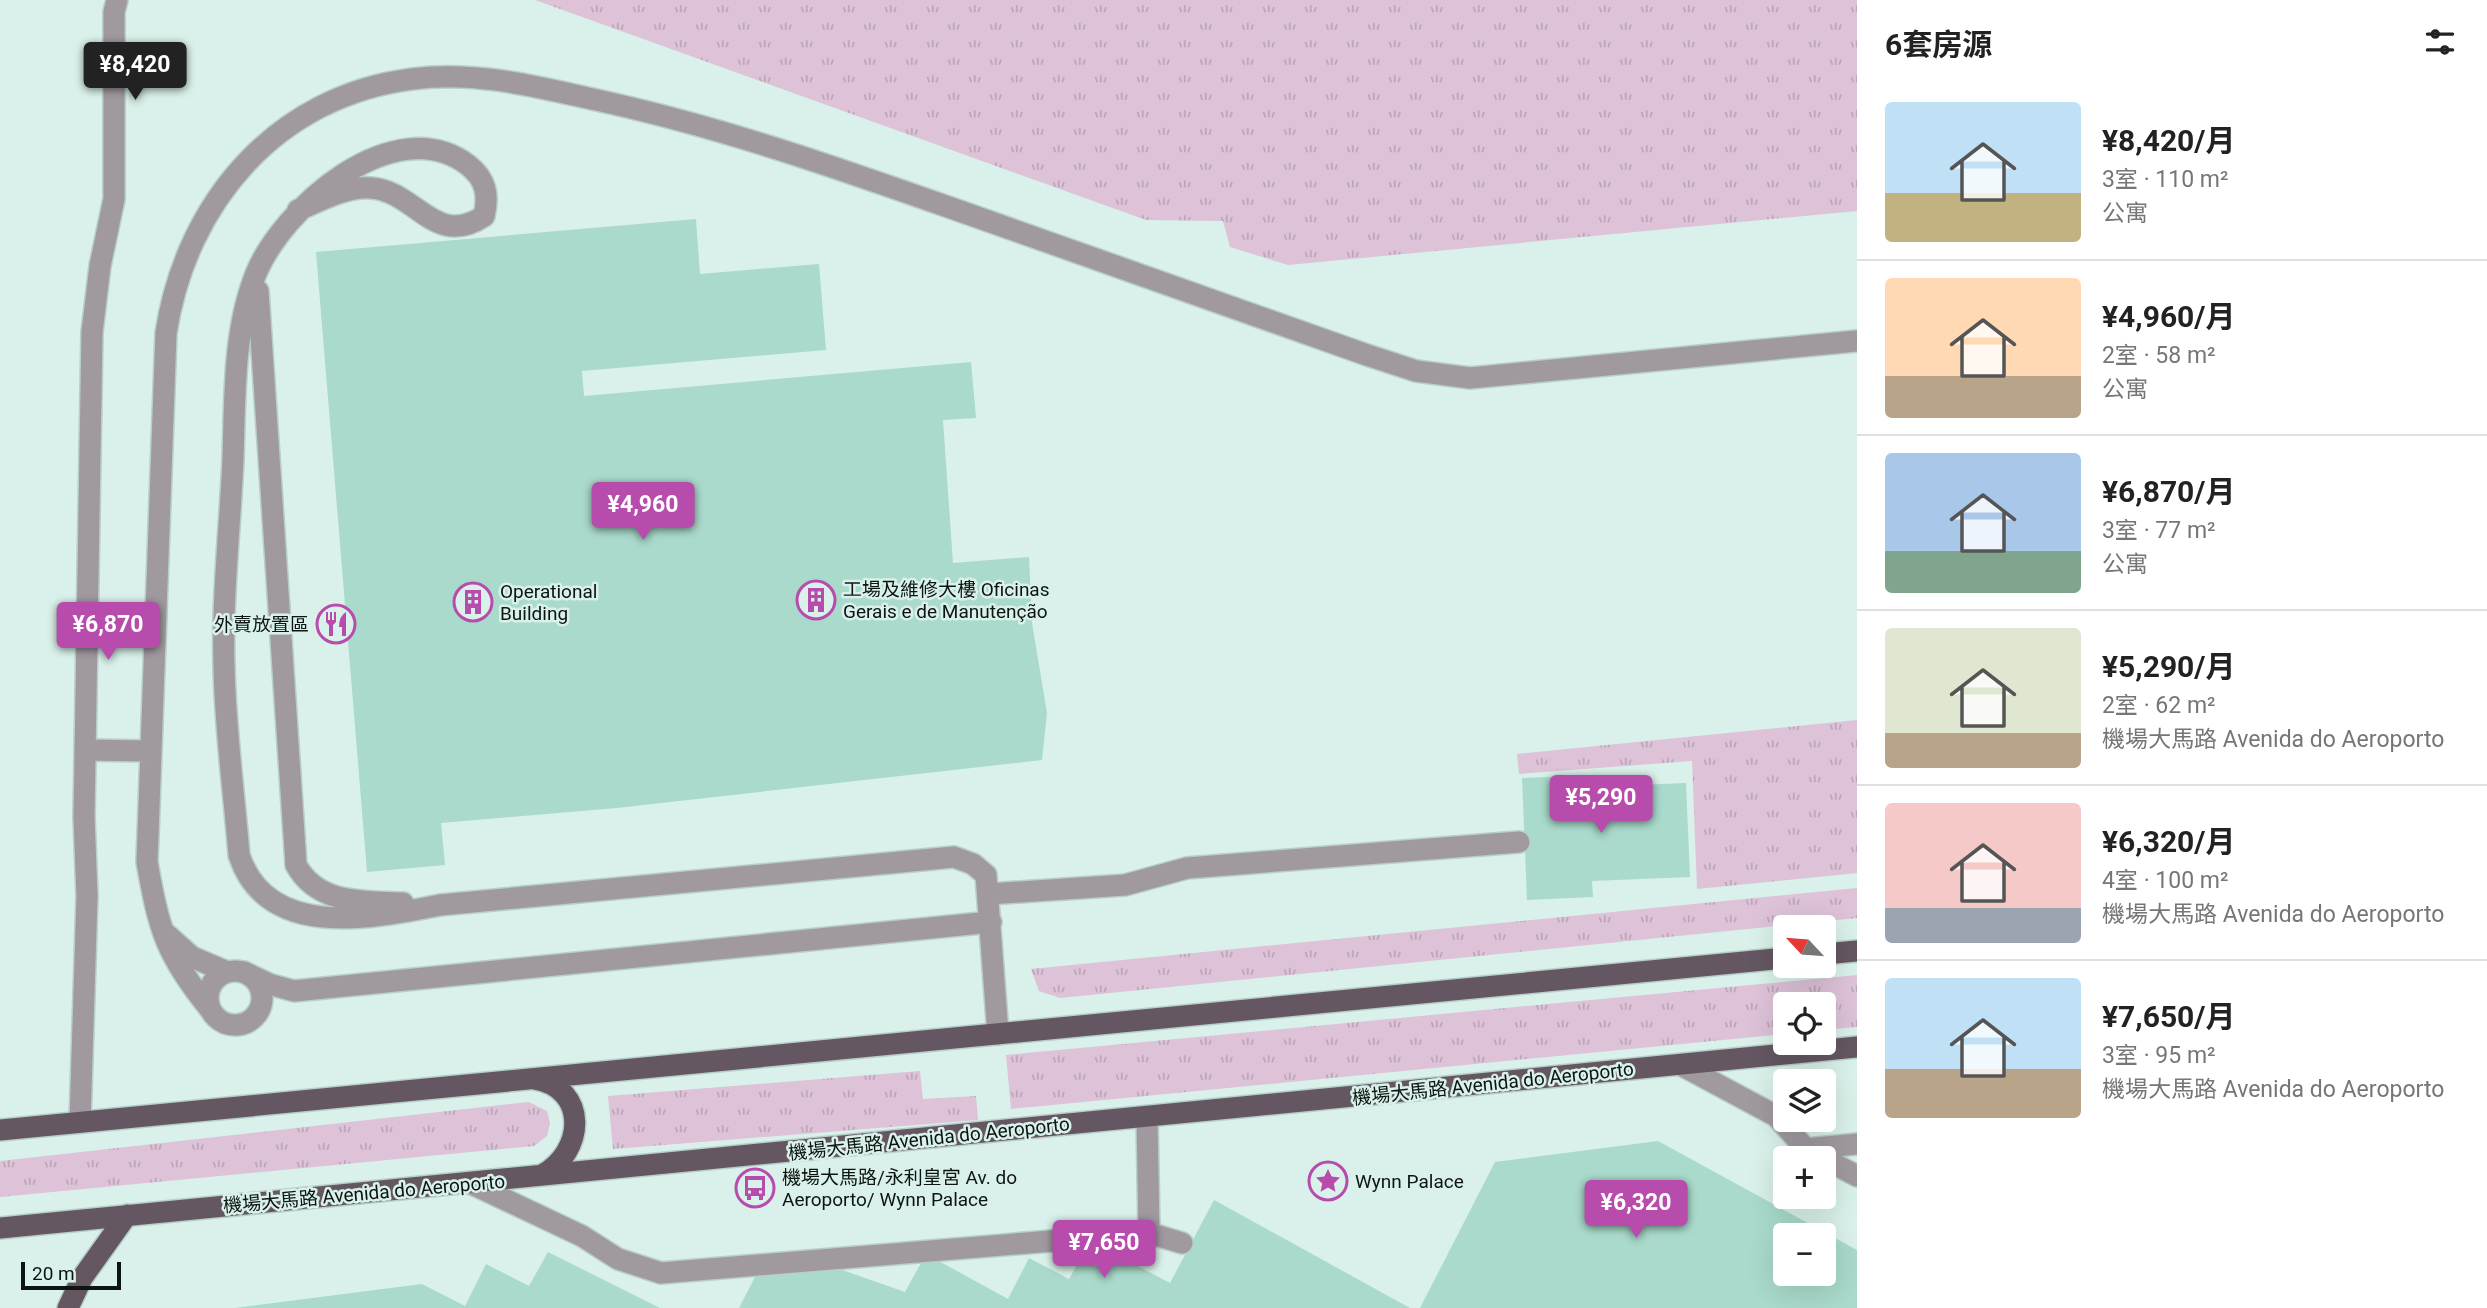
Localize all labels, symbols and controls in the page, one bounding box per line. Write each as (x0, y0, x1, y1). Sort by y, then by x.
icon: filters (2421, 23, 2459, 61)
text: 6套房源 (1885, 27, 1992, 62)
pin: ¥8,420 (78, 42, 192, 102)
text: ¥8,420 (100, 51, 170, 78)
text: ¥8,420/月 (2102, 123, 2235, 158)
icon: home (1941, 130, 2025, 214)
text: 3室 · 110 m² (2102, 166, 2228, 193)
text: 公寓 (2102, 200, 2148, 227)
text: ¥4,960/月 (2102, 299, 2235, 334)
icon: home (1941, 306, 2025, 390)
text: 2室 · 58 m² (2102, 342, 2216, 369)
text: 公寓 (2102, 376, 2148, 403)
text: ¥6,870/月 (2102, 474, 2235, 509)
icon: home (1941, 481, 2025, 565)
pin: ¥4,960 (586, 482, 700, 542)
text: ¥4,960 (608, 491, 678, 518)
text: 3室 · 77 m² (2102, 517, 2216, 544)
text: 公寓 (2102, 551, 2148, 578)
place label: 工場及維修大樓 Oficinas Gerais e de Manutenção (843, 578, 1050, 623)
building icon: 工場及維修大樓 Oficinas Gerais e de Manutenção (795, 579, 837, 621)
place label: Operational Building (500, 580, 597, 625)
building icon: Operational Building (452, 581, 494, 623)
pin: ¥6,870 (51, 602, 165, 662)
restaurant icon: 外賣放置區 (315, 603, 357, 645)
text: ¥6,870 (73, 611, 143, 638)
place label: 外賣放置區 (214, 613, 309, 636)
text: ¥5,290/月 (2102, 649, 2235, 684)
icon: home (1941, 656, 2025, 740)
text: 2室 · 62 m² (2102, 692, 2216, 719)
text: 機場大馬路 Avenida do Aeroporto (2102, 726, 2444, 753)
pin: ¥5,290 (1544, 776, 1658, 835)
text: ¥5,290 (1566, 784, 1636, 811)
text: ¥6,320/月 (2102, 824, 2235, 859)
icon: home (1941, 831, 2025, 915)
text: 4室 · 100 m² (2102, 867, 2228, 894)
text: 機場大馬路 Avenida do Aeroporto (2102, 901, 2444, 928)
north arrow (1773, 915, 1836, 978)
map controls (1773, 915, 1836, 1286)
button: locate (1773, 992, 1836, 1055)
text: ¥7,650/月 (2102, 999, 2235, 1034)
icon: home (1941, 1006, 2025, 1090)
text: 3室 · 95 m² (2102, 1042, 2216, 1069)
street label: 機場大馬路 Avenida do Aeroporto (1351, 1057, 1635, 1110)
button: layers (1773, 1069, 1836, 1132)
text: 機場大馬路 Avenida do Aeroporto (2102, 1076, 2444, 1103)
street label: 機場大馬路 Avenida do Aeroporto (787, 1112, 1071, 1165)
button: + (1773, 1146, 1836, 1209)
place icon: Wynn Palace (1307, 1160, 1349, 1202)
place label: 機場大馬路/永利皇宮 Av. do Aeroporto/ Wynn Palace (782, 1166, 1017, 1211)
bus stop icon: 機場大馬路/永利皇宮 Av. do Aeroporto/ Wynn Palace (734, 1167, 776, 1209)
street label: 機場大馬路 Avenida do Aeroporto (222, 1170, 506, 1217)
place label: Wynn Palace (1355, 1170, 1464, 1193)
pin: ¥6,320 (1579, 1180, 1693, 1240)
text: ¥6,320 (1601, 1189, 1671, 1216)
pin: ¥7,650 (1047, 1220, 1161, 1280)
button: − (1773, 1223, 1836, 1286)
text: ¥7,650 (1069, 1229, 1139, 1256)
scale bar (21, 1259, 121, 1291)
text: 20 m (32, 1262, 75, 1285)

